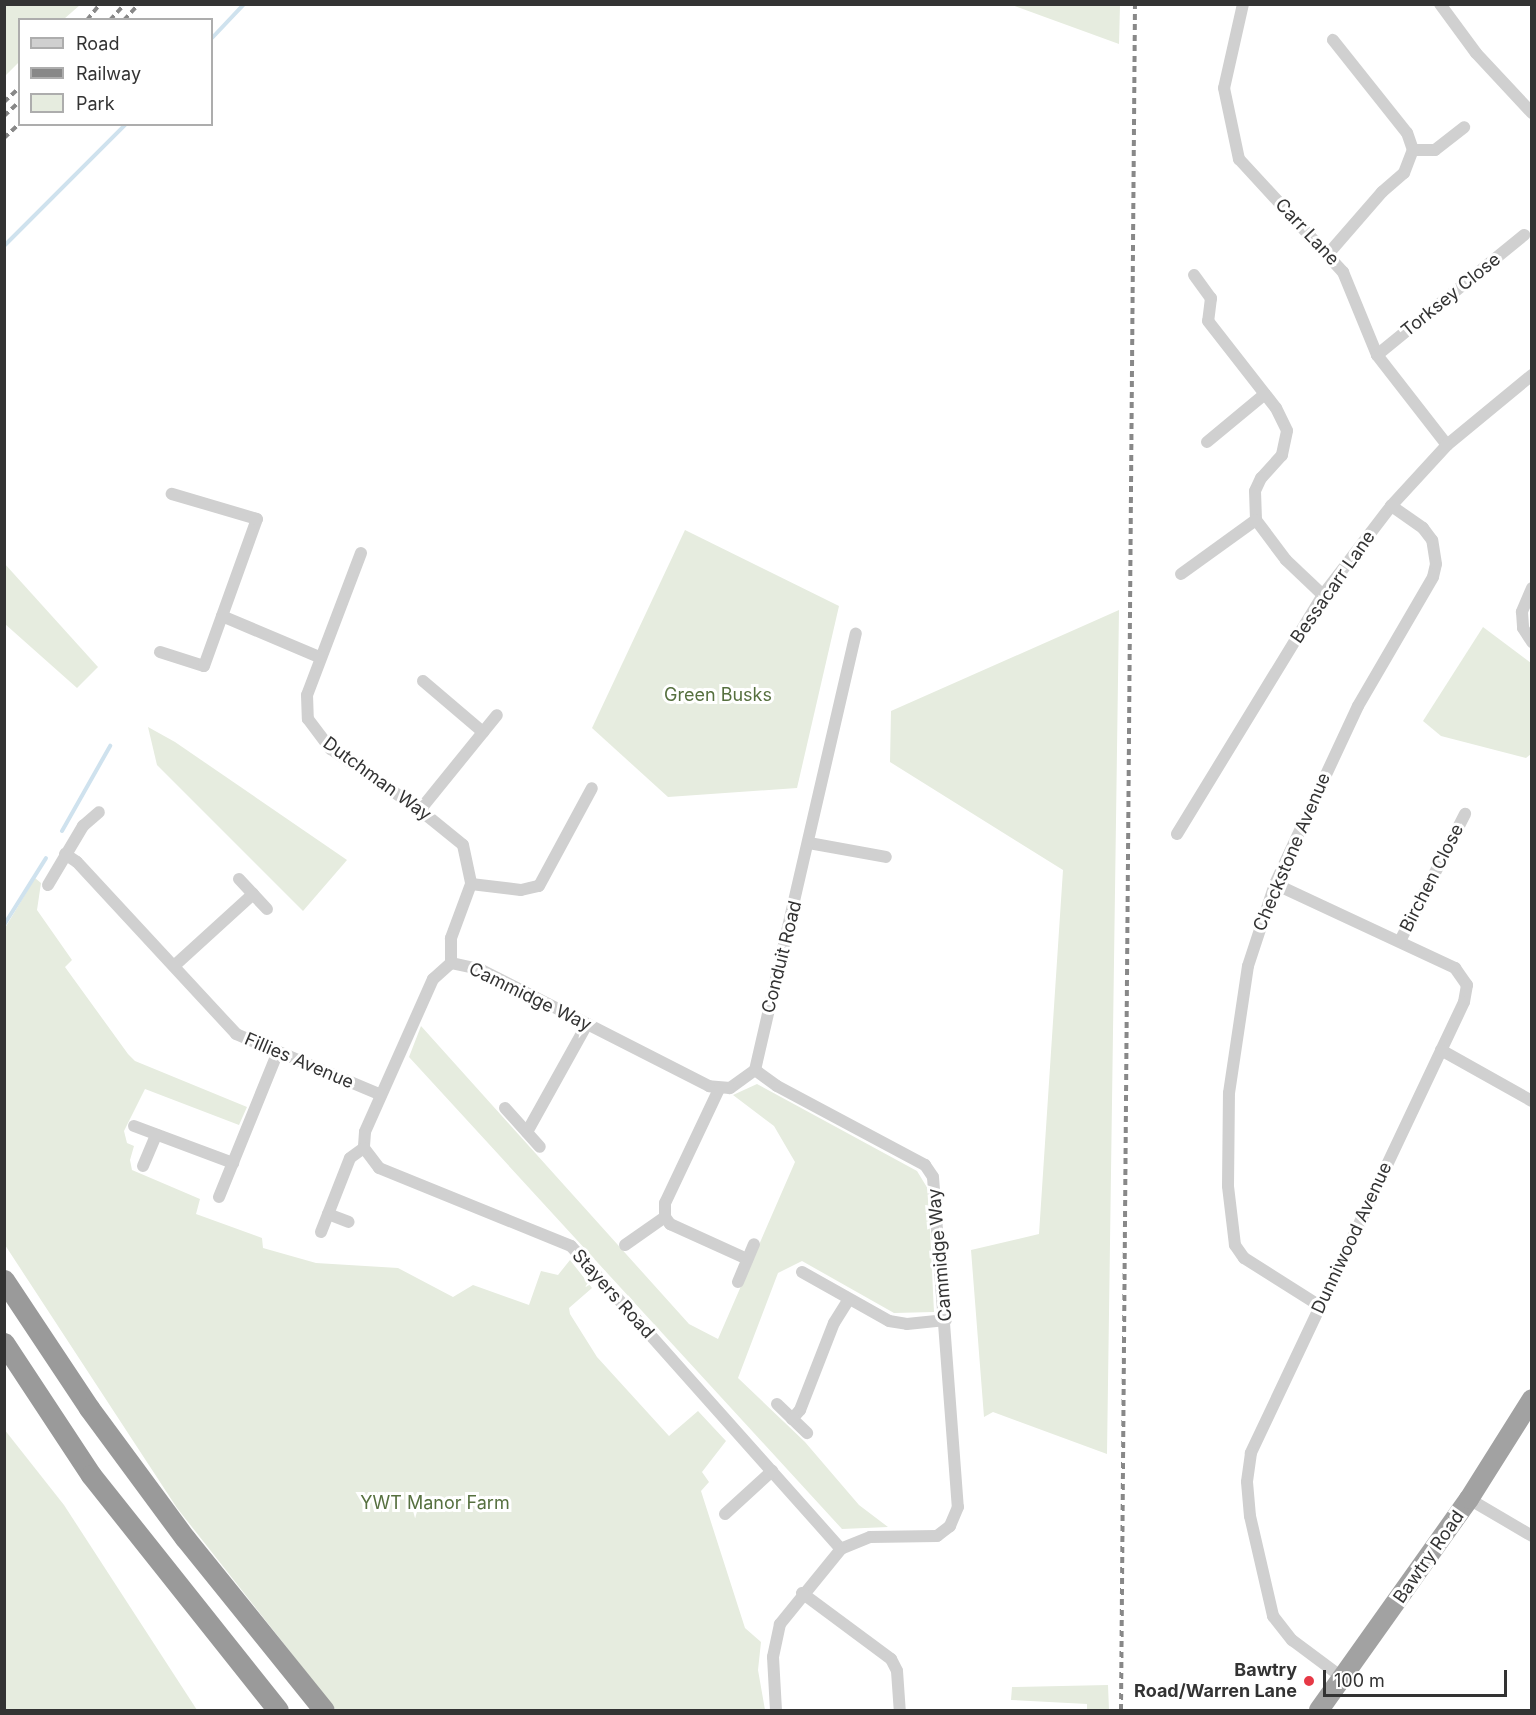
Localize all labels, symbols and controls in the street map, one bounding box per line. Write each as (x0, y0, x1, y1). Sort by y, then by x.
legend (18, 18, 213, 126)
text: Road (76, 33, 119, 54)
text: Railway (76, 63, 141, 84)
text: Park (76, 93, 115, 114)
street label: Carr Lane (1271, 194, 1343, 270)
street label: Torksey Close (1397, 249, 1505, 341)
street label: Bessacarr Lane (1286, 527, 1380, 647)
park label: Green Busks (664, 684, 772, 706)
street label: Dutchman Way (319, 732, 435, 826)
street label: Checkstone Avenue (1249, 770, 1335, 934)
street label: Birchen Close (1396, 821, 1468, 935)
street label: Conduit Road (758, 899, 806, 1015)
street label: Cammidge Way (465, 958, 595, 1036)
street label: Fillies Avenue (241, 1028, 357, 1094)
street label: Dunniwood Avenue (1307, 1159, 1397, 1317)
street label: Cammidge Way (923, 1188, 957, 1322)
street label: Stayers Road (567, 1245, 659, 1343)
park label: YWT Manor Farm (360, 1492, 510, 1514)
street label: Bawtry Road (1389, 1507, 1469, 1607)
scale bar (1326, 1658, 1510, 1696)
place label: Bawtry Road/Warren Lane (1134, 1660, 1297, 1702)
text: 100 m (1334, 1670, 1385, 1691)
marker: Bawtry Road/Warren Lane (1302, 1674, 1316, 1688)

